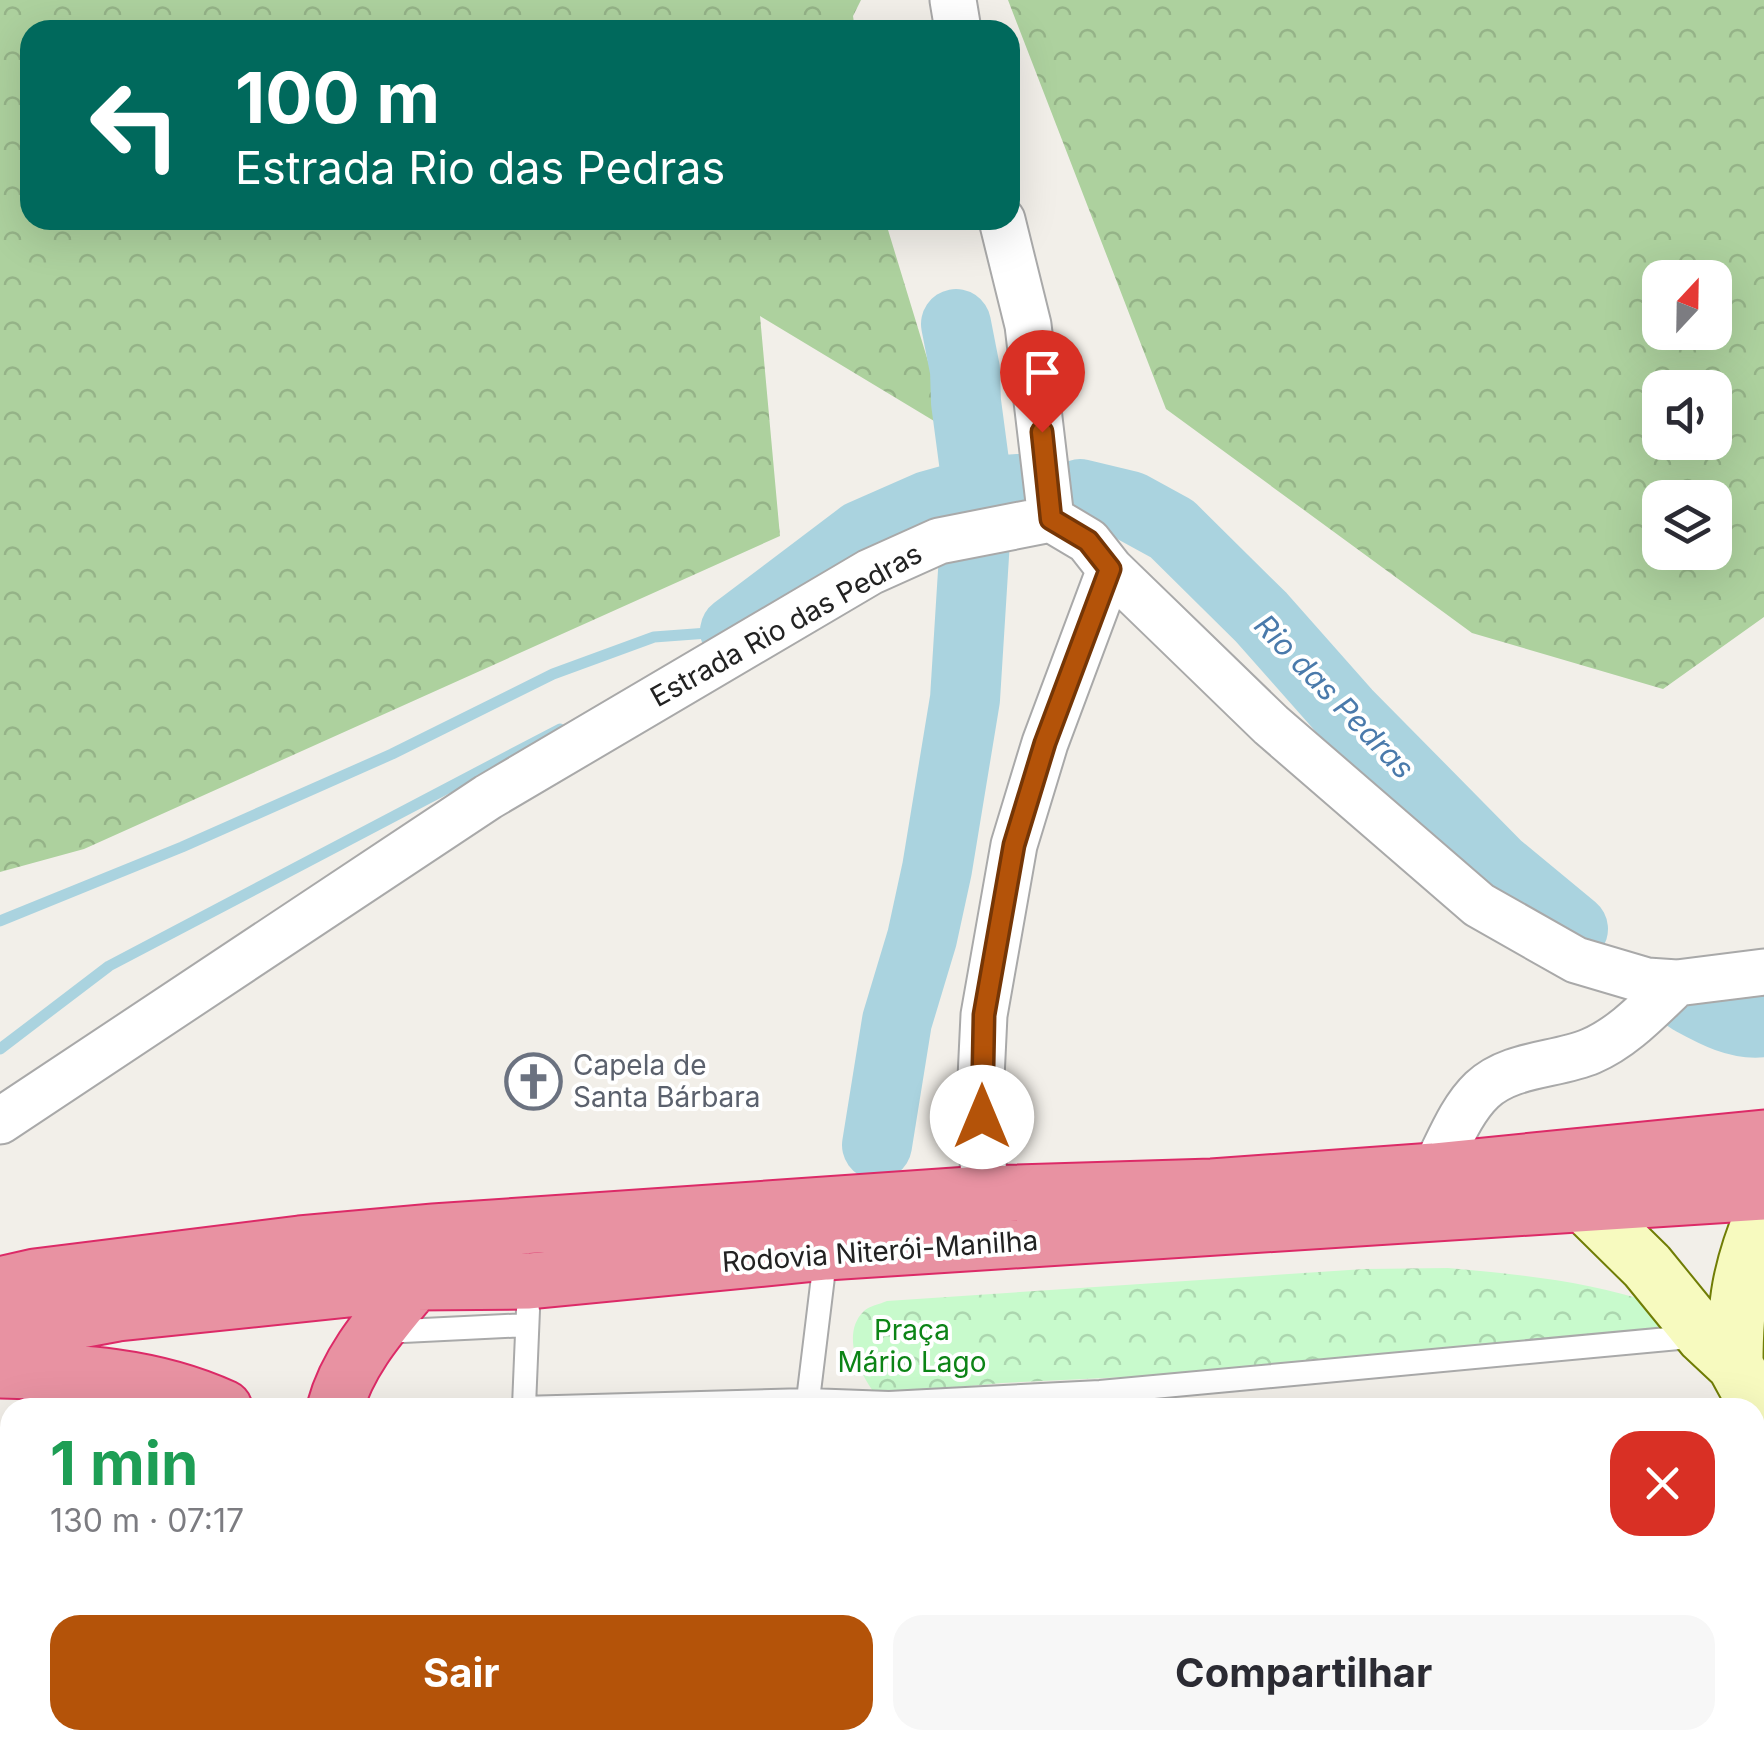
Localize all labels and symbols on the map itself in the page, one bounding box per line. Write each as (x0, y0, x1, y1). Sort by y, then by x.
north arrow (1642, 260, 1732, 350)
pin (1000, 330, 1085, 433)
street label: Estrada Rio das Pedras (644, 536, 928, 714)
water label: Rio das Pedras (1248, 607, 1422, 786)
place label: Capela de Santa Bárbara (573, 1048, 761, 1114)
church icon: Capela de Santa Bárbara (504, 1051, 564, 1111)
position arrow (930, 1065, 1034, 1169)
street label: Rodovia Niterói-Manilha (721, 1223, 1039, 1279)
park label: Praça Mário Lago (838, 1313, 986, 1379)

